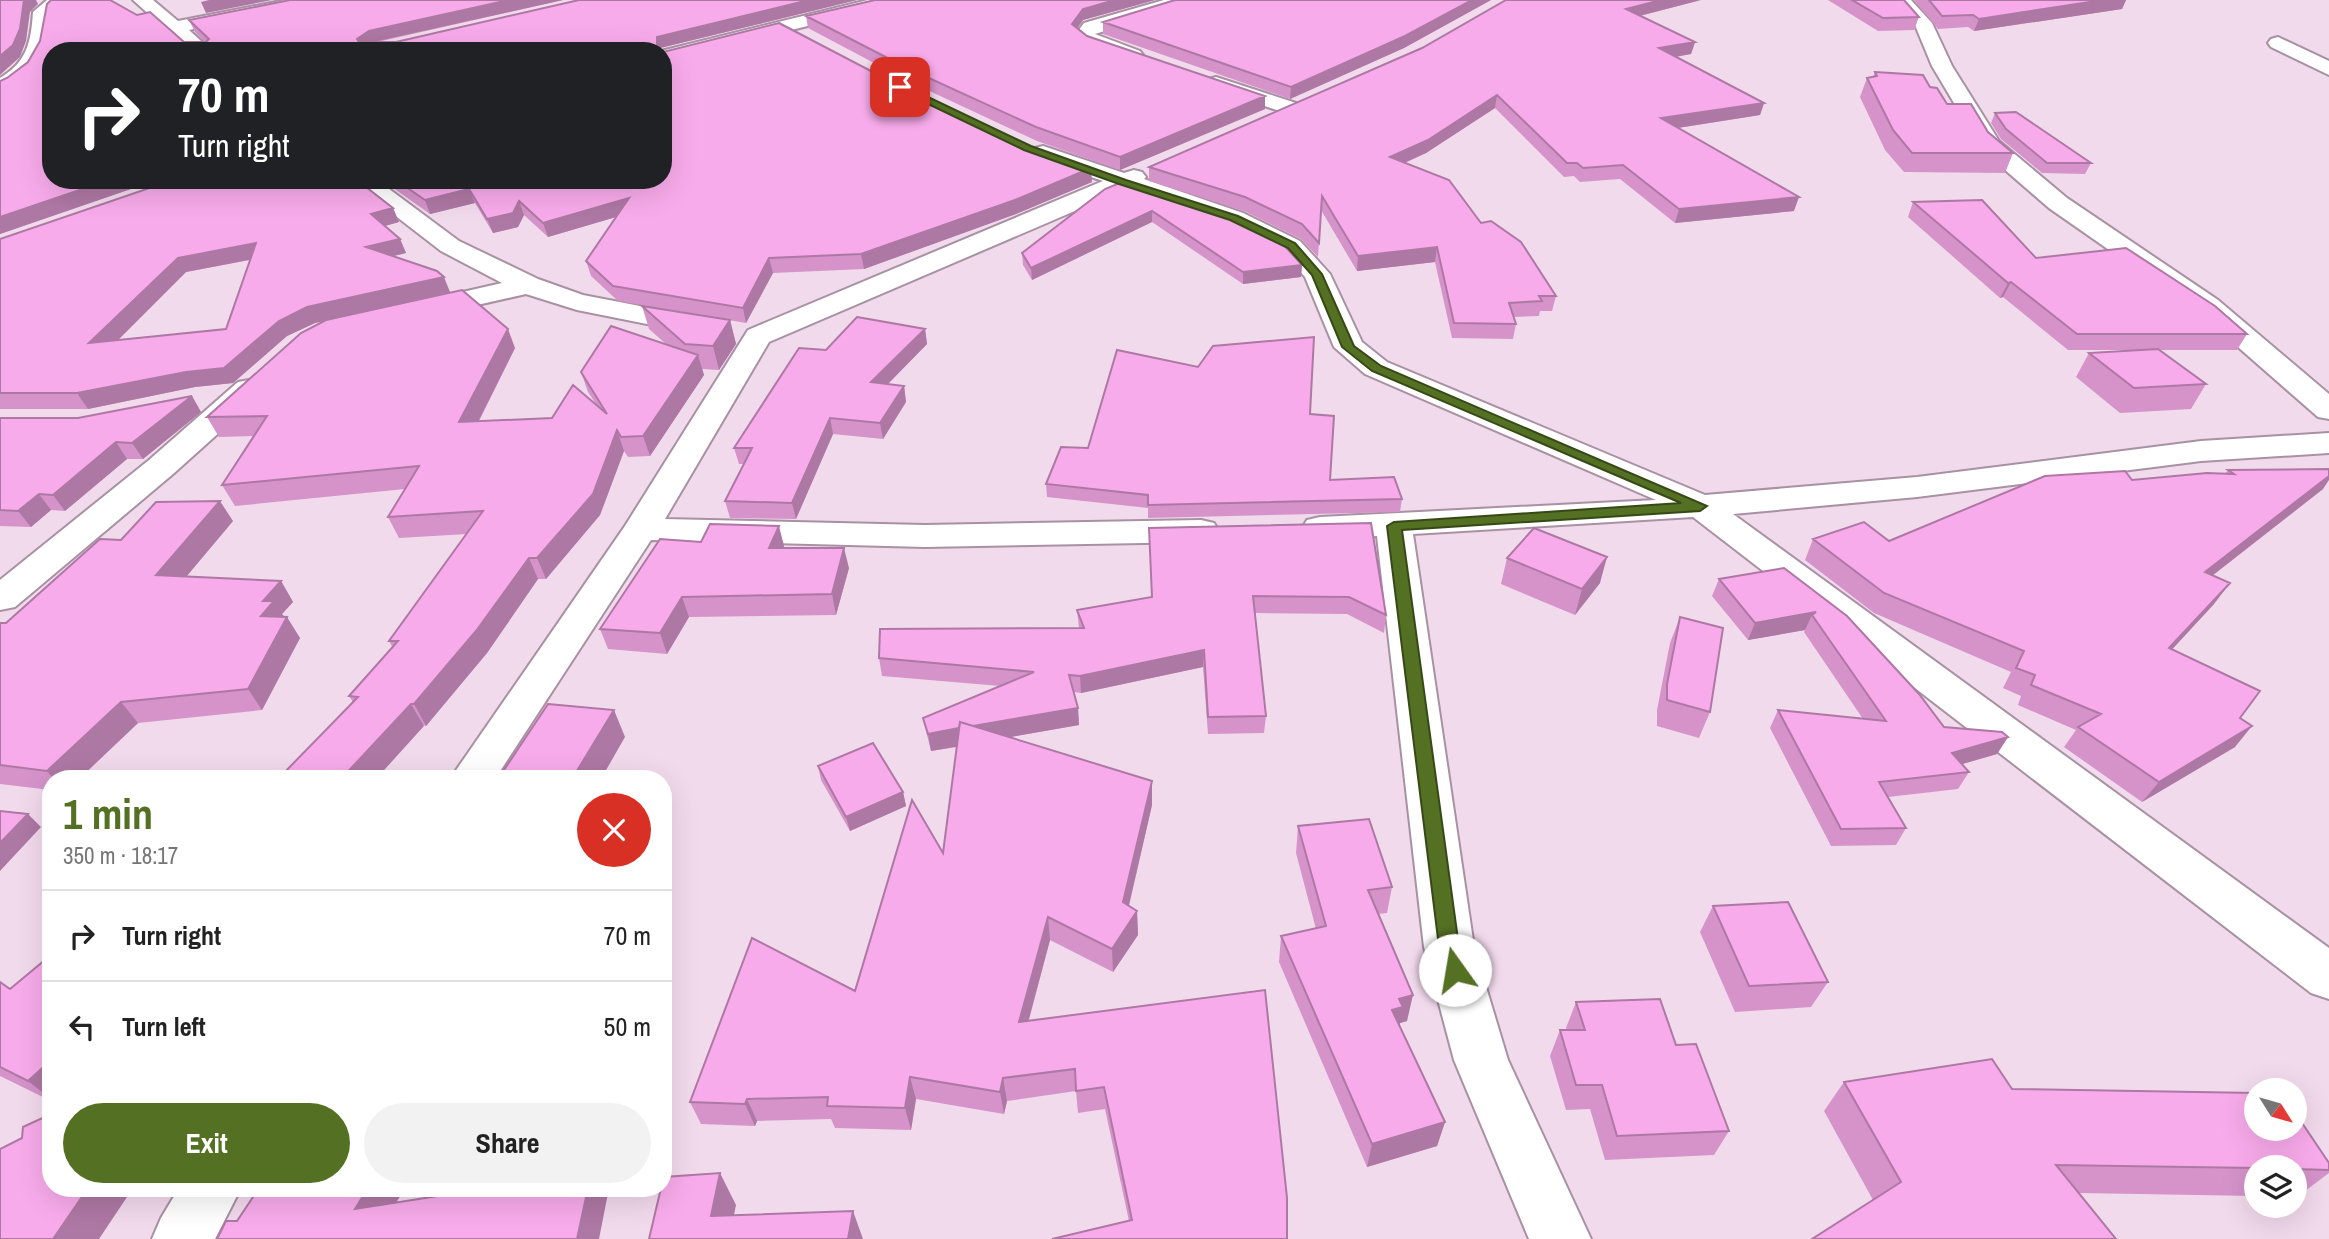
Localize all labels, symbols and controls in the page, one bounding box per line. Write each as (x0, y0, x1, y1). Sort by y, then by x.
pin (870, 57, 930, 117)
text: 70 m (178, 61, 270, 127)
icon: arrive (881, 68, 919, 106)
icon: right (63, 70, 154, 161)
text: Turn right (178, 124, 290, 167)
text: 1 min (63, 786, 153, 842)
button: close (577, 793, 651, 867)
text: 350 m · 18:17 (63, 840, 178, 871)
icon: right (63, 917, 101, 955)
text: Turn right (122, 918, 221, 953)
text: 70 m (604, 918, 651, 953)
position arrow (1418, 933, 1492, 1007)
icon: left (63, 1008, 101, 1046)
text: Turn left (122, 1009, 206, 1044)
text: 50 m (604, 1009, 651, 1044)
north arrow (2244, 1078, 2306, 1141)
map controls (2244, 1078, 2307, 1218)
button: Exit (63, 1103, 350, 1183)
button: Share (364, 1103, 651, 1183)
button: layers (2244, 1155, 2307, 1218)

